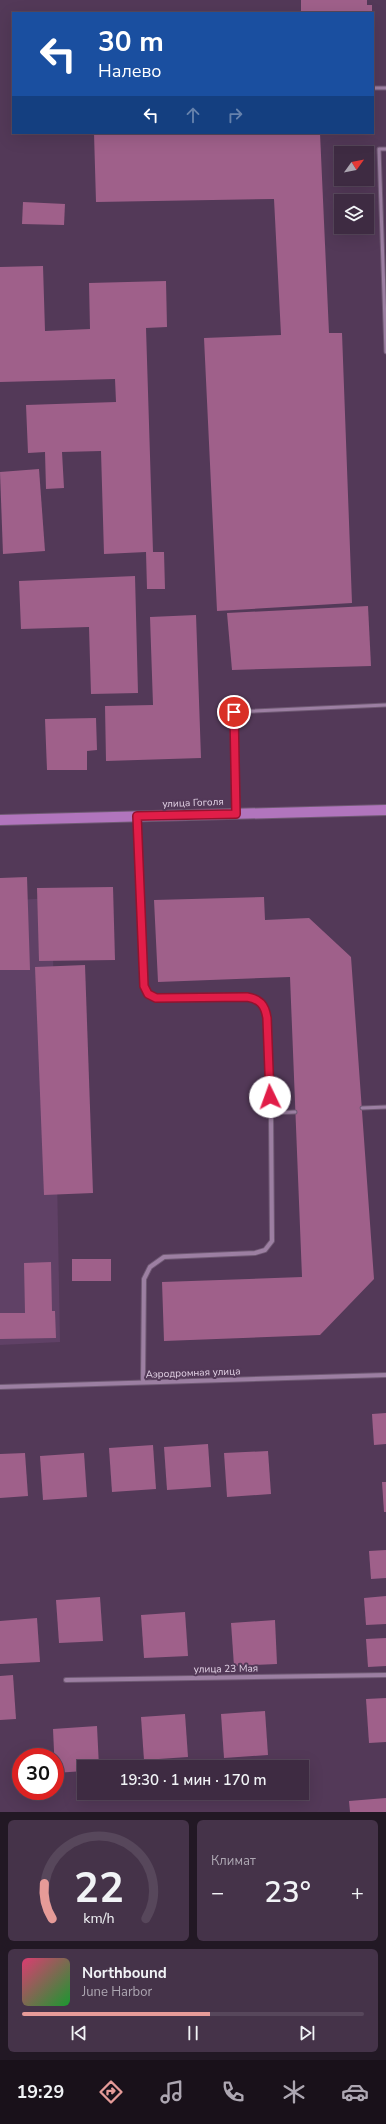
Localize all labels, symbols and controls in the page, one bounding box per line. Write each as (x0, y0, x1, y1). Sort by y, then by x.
text: 30 m (98, 23, 164, 61)
icon: left (32, 28, 84, 80)
text: Налево (98, 59, 162, 83)
icon: left (140, 104, 162, 126)
icon: ahead (182, 104, 204, 126)
icon: right (224, 104, 246, 126)
north arrow (334, 146, 374, 186)
map controls (334, 146, 374, 234)
button: layers (334, 194, 374, 234)
pin (217, 695, 251, 729)
icon: arrive (223, 701, 245, 723)
street label: улица Гоголя (162, 795, 224, 811)
position arrow (249, 1076, 291, 1118)
street label: Аэродромная улица (145, 1364, 241, 1382)
street label: улица 23 Мая (194, 1661, 258, 1677)
speed limit sign: 30 (12, 1748, 64, 1800)
text: 19:30 · 1 мин · 170 m (119, 1770, 267, 1790)
text: Климат (211, 1852, 256, 1870)
text: 22 (74, 1859, 123, 1916)
text: 23° (264, 1872, 311, 1913)
text: − (211, 1878, 224, 1908)
text: + (351, 1878, 364, 1908)
text: km/h (83, 1908, 114, 1927)
text: Northbound (82, 1963, 167, 1983)
text: June Harbor (82, 1983, 152, 2001)
icon: previous (68, 2022, 90, 2044)
icon: pause (182, 2022, 204, 2044)
icon: next (296, 2022, 318, 2044)
icon: directions (97, 2078, 125, 2106)
icon: music (158, 2078, 186, 2106)
icon: phone (219, 2078, 247, 2106)
icon: climate (280, 2078, 308, 2106)
icon: car (341, 2078, 369, 2106)
text: 19:29 (17, 2080, 64, 2104)

